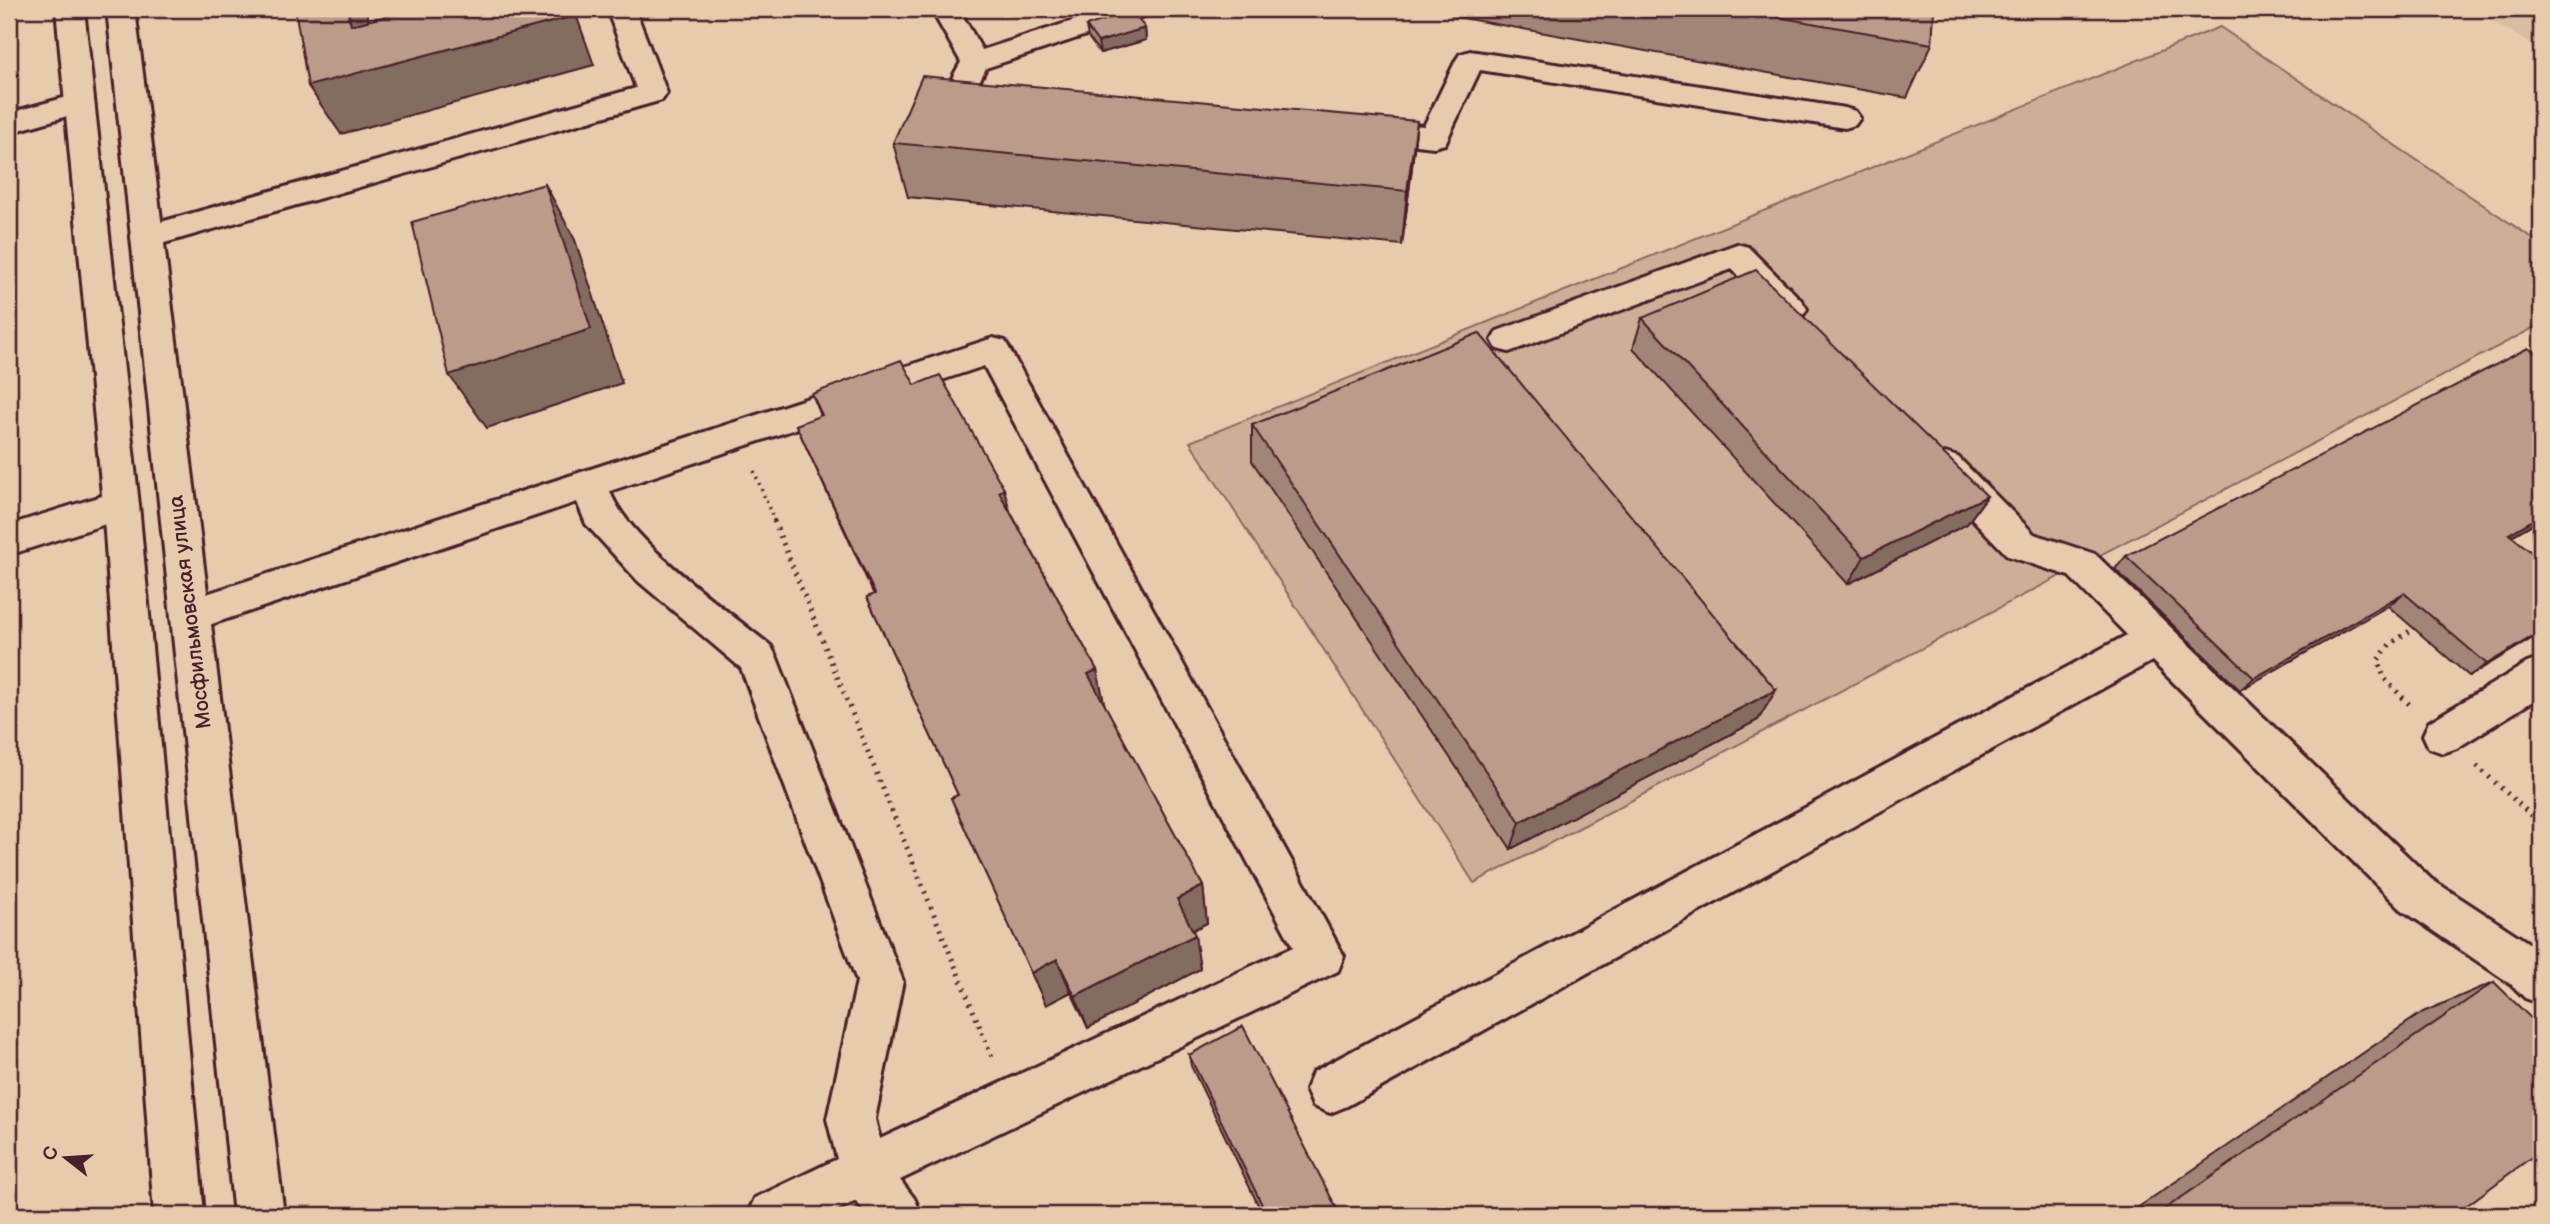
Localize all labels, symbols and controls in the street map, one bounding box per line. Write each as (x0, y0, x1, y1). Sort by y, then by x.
street label: Мосфильмовская улица (163, 493, 217, 730)
north arrow (32, 1122, 102, 1192)
text: С (38, 1144, 64, 1163)

